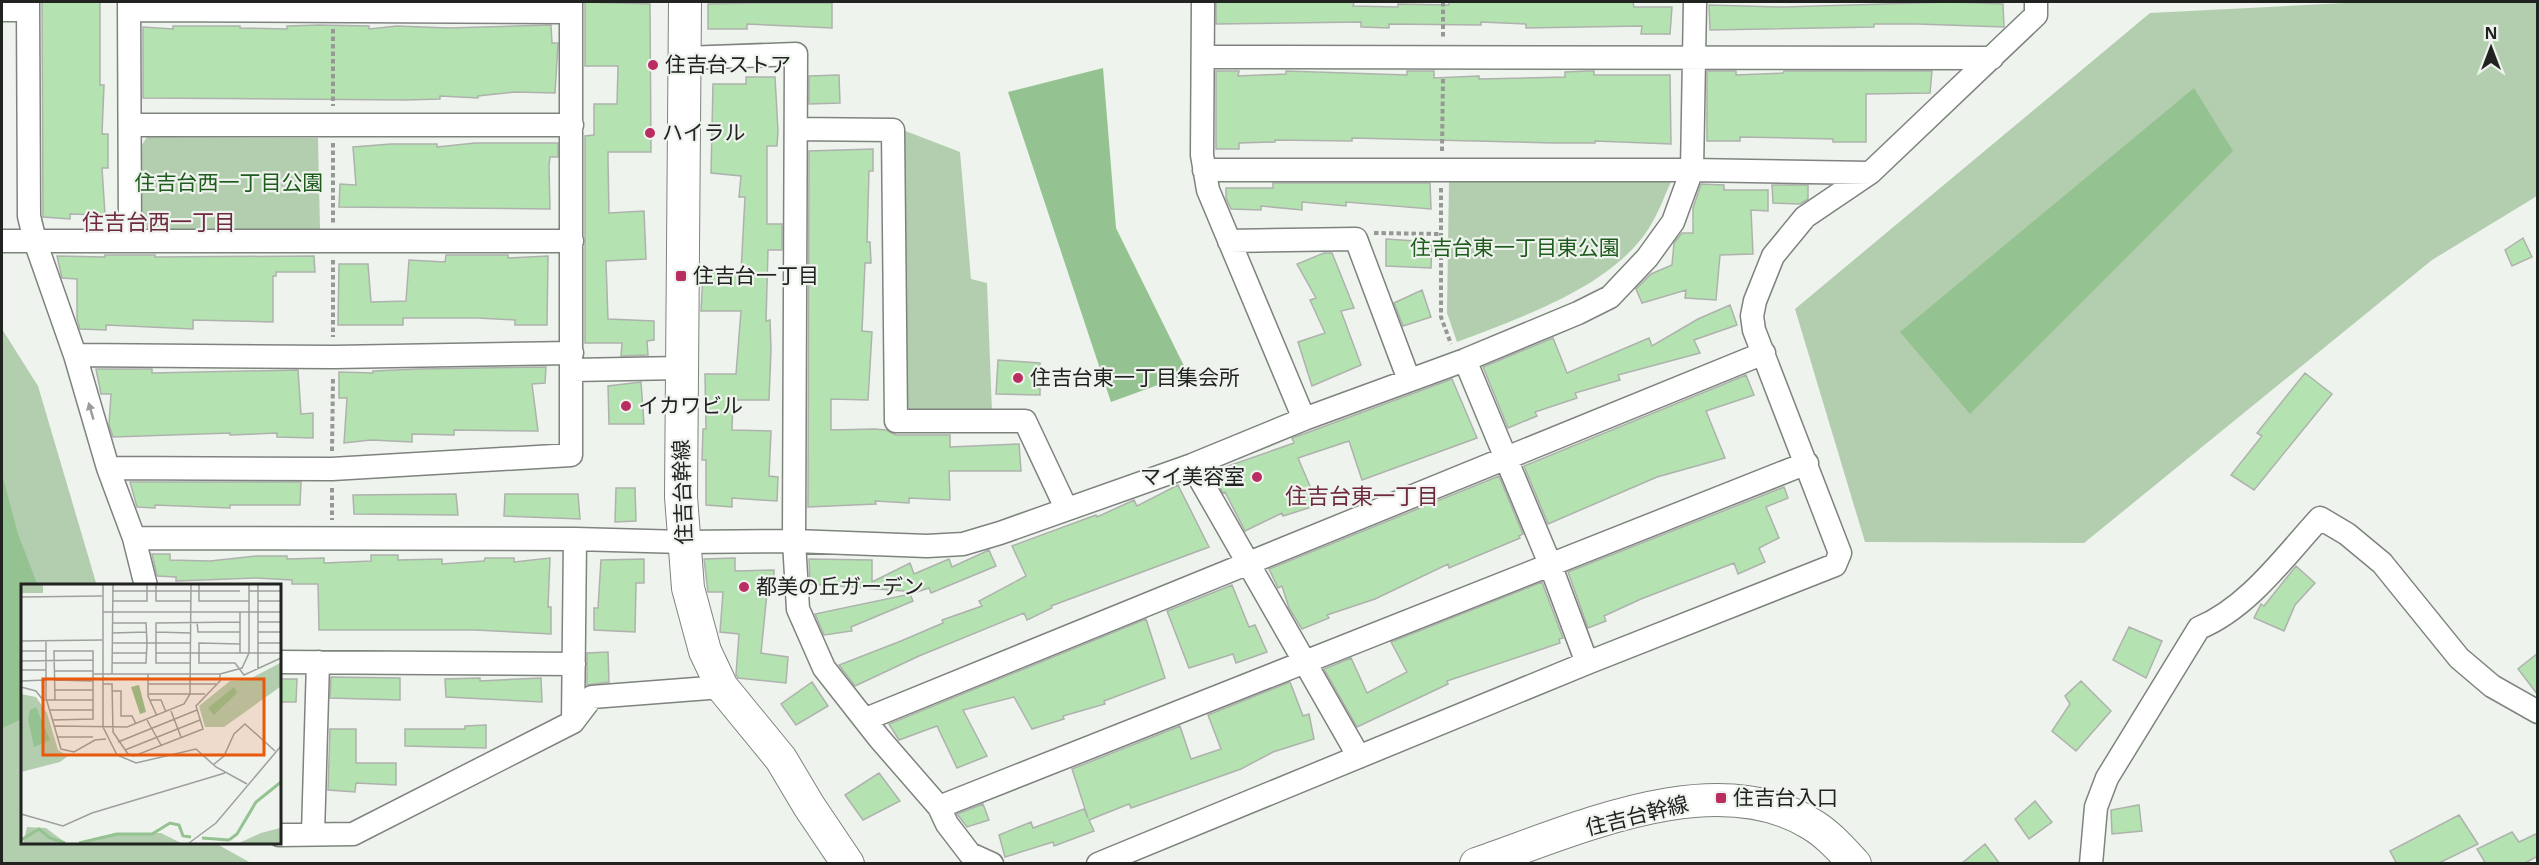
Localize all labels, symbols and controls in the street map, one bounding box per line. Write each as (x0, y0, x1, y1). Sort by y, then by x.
north arrow (2461, 18, 2521, 78)
text: N (2484, 22, 2498, 44)
place label: 住吉台ストア (665, 50, 791, 78)
marker: 住吉台ストア (646, 58, 660, 72)
place label: ハイラル (662, 118, 746, 146)
marker: ハイラル (643, 126, 657, 140)
park label: 住吉台西一丁目公園 (135, 168, 324, 196)
district label: 住吉台西一丁目 (82, 206, 236, 236)
park label: 住吉台東一丁目東公園 (1410, 233, 1620, 261)
place label: 住吉台一丁目 (693, 261, 819, 289)
marker: 住吉台一丁目 (674, 269, 688, 283)
place label: 住吉台東一丁目集会所 (1030, 363, 1240, 391)
marker: 住吉台東一丁目集会所 (1011, 371, 1025, 385)
place label: イカワビル (638, 391, 743, 419)
marker: イカワビル (619, 399, 633, 413)
one-way arrow (86, 402, 96, 421)
street label: 住吉台幹線 (666, 439, 698, 545)
place label: マイ美容室 (1140, 462, 1245, 490)
marker: マイ美容室 (1250, 470, 1264, 484)
district label: 住吉台東一丁目 (1285, 480, 1439, 510)
place label: 都美の丘ガーデン (756, 572, 924, 600)
marker: 都美の丘ガーデン (737, 580, 751, 594)
inset map (21, 584, 280, 844)
place label: 住吉台入口 (1733, 783, 1838, 811)
street label: 住吉台幹線 (1582, 789, 1691, 841)
marker: 住吉台入口 (1714, 791, 1728, 805)

